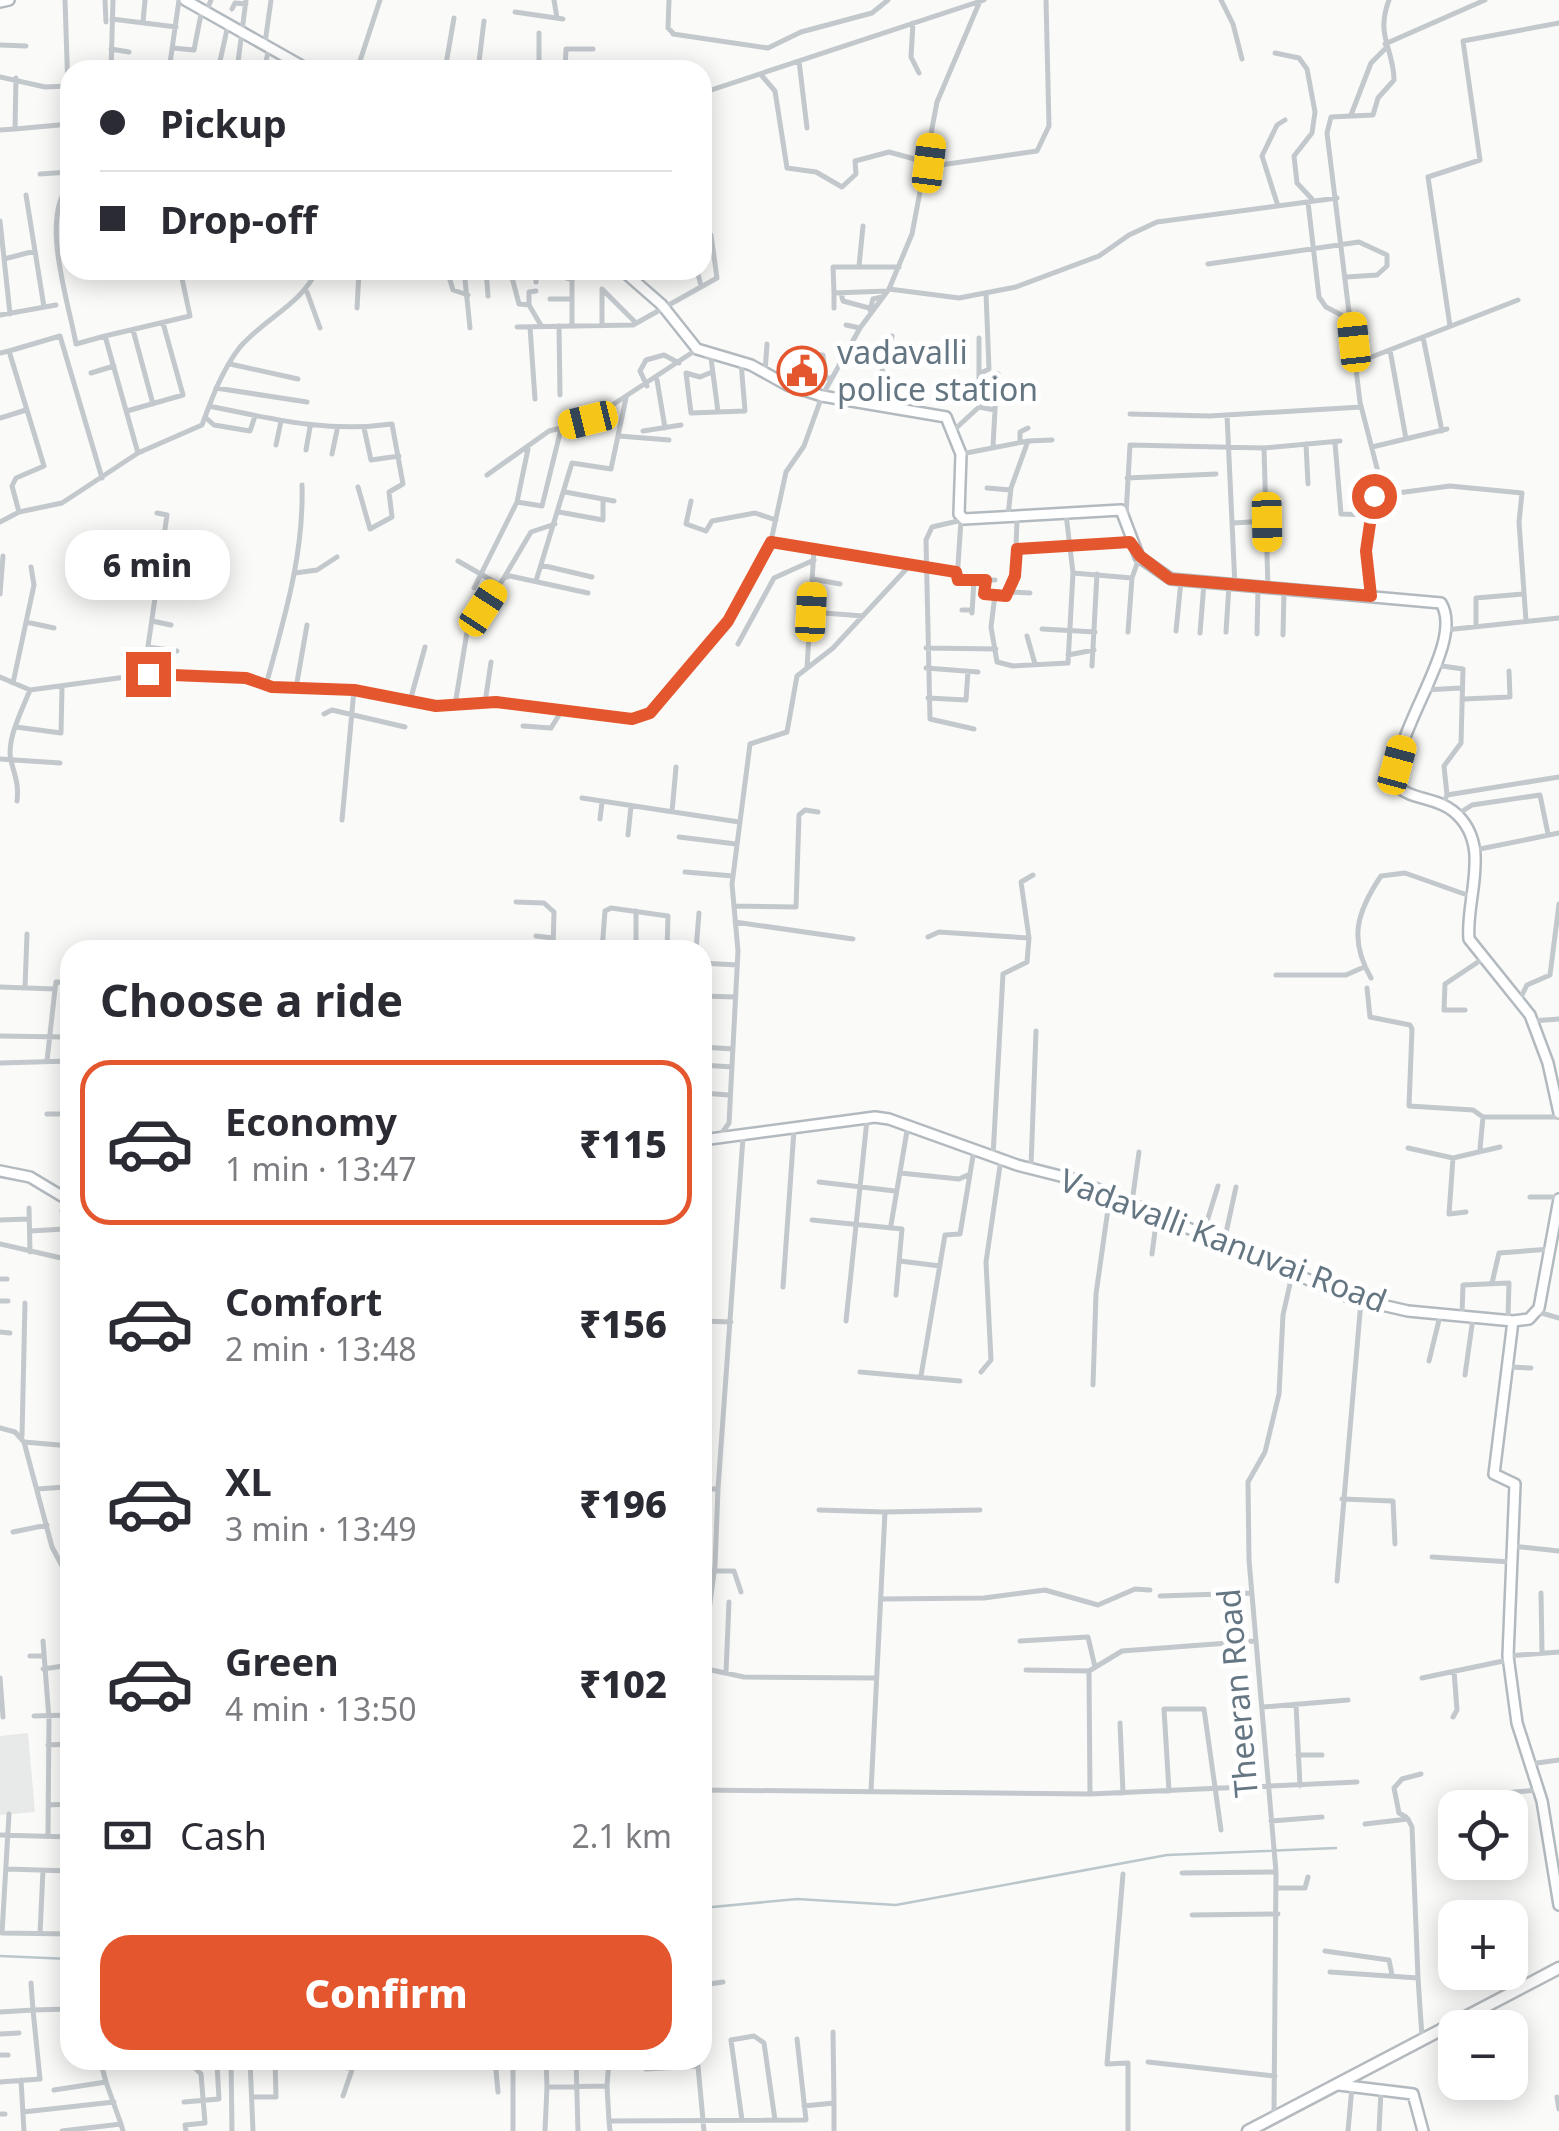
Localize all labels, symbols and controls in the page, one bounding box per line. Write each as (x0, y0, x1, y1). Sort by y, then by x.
text: Pickup (160, 97, 287, 149)
car (910, 131, 948, 195)
text: Drop-off (160, 193, 317, 245)
car (1336, 311, 1372, 373)
place label: vadavalli police station (837, 330, 1038, 410)
public building icon: vadavalli police station (776, 345, 828, 397)
car (555, 398, 621, 442)
route start (1352, 474, 1397, 519)
car (1251, 492, 1283, 552)
callout: 6 min (66, 529, 230, 599)
text: 6 min (103, 543, 192, 586)
car (454, 575, 512, 641)
car (794, 581, 828, 643)
route end (126, 652, 171, 697)
car (1375, 732, 1419, 798)
text: Choose a ride (100, 969, 403, 1030)
text: Economy (225, 1095, 397, 1147)
icon: car (105, 1098, 195, 1188)
text: ₹115 (579, 1117, 667, 1169)
text: 1 min · 13:47 (225, 1147, 417, 1190)
street label: Vadavalli Kanuvai Road (1054, 1157, 1393, 1322)
text: Comfort (225, 1275, 382, 1327)
icon: car (105, 1278, 195, 1368)
text: ₹156 (579, 1297, 667, 1349)
text: 2 min · 13:48 (225, 1327, 417, 1370)
text: XL (225, 1455, 272, 1507)
icon: car (105, 1458, 195, 1548)
text: ₹196 (579, 1477, 667, 1529)
text: 3 min · 13:49 (225, 1507, 417, 1550)
street label: Theeran Road (1206, 1587, 1267, 1799)
text: Green (225, 1635, 339, 1687)
icon: car (105, 1638, 195, 1728)
text: ₹102 (579, 1657, 667, 1709)
text: 4 min · 13:50 (225, 1687, 417, 1730)
map controls (1438, 1790, 1528, 2100)
button: locate (1438, 1790, 1528, 1880)
icon: cash (100, 1808, 155, 1863)
text: Cash (180, 1809, 267, 1861)
text: 2.1 km (571, 1814, 672, 1857)
button: + (1438, 1900, 1528, 1990)
button: Confirm (100, 1935, 672, 2050)
button: − (1438, 2010, 1528, 2100)

